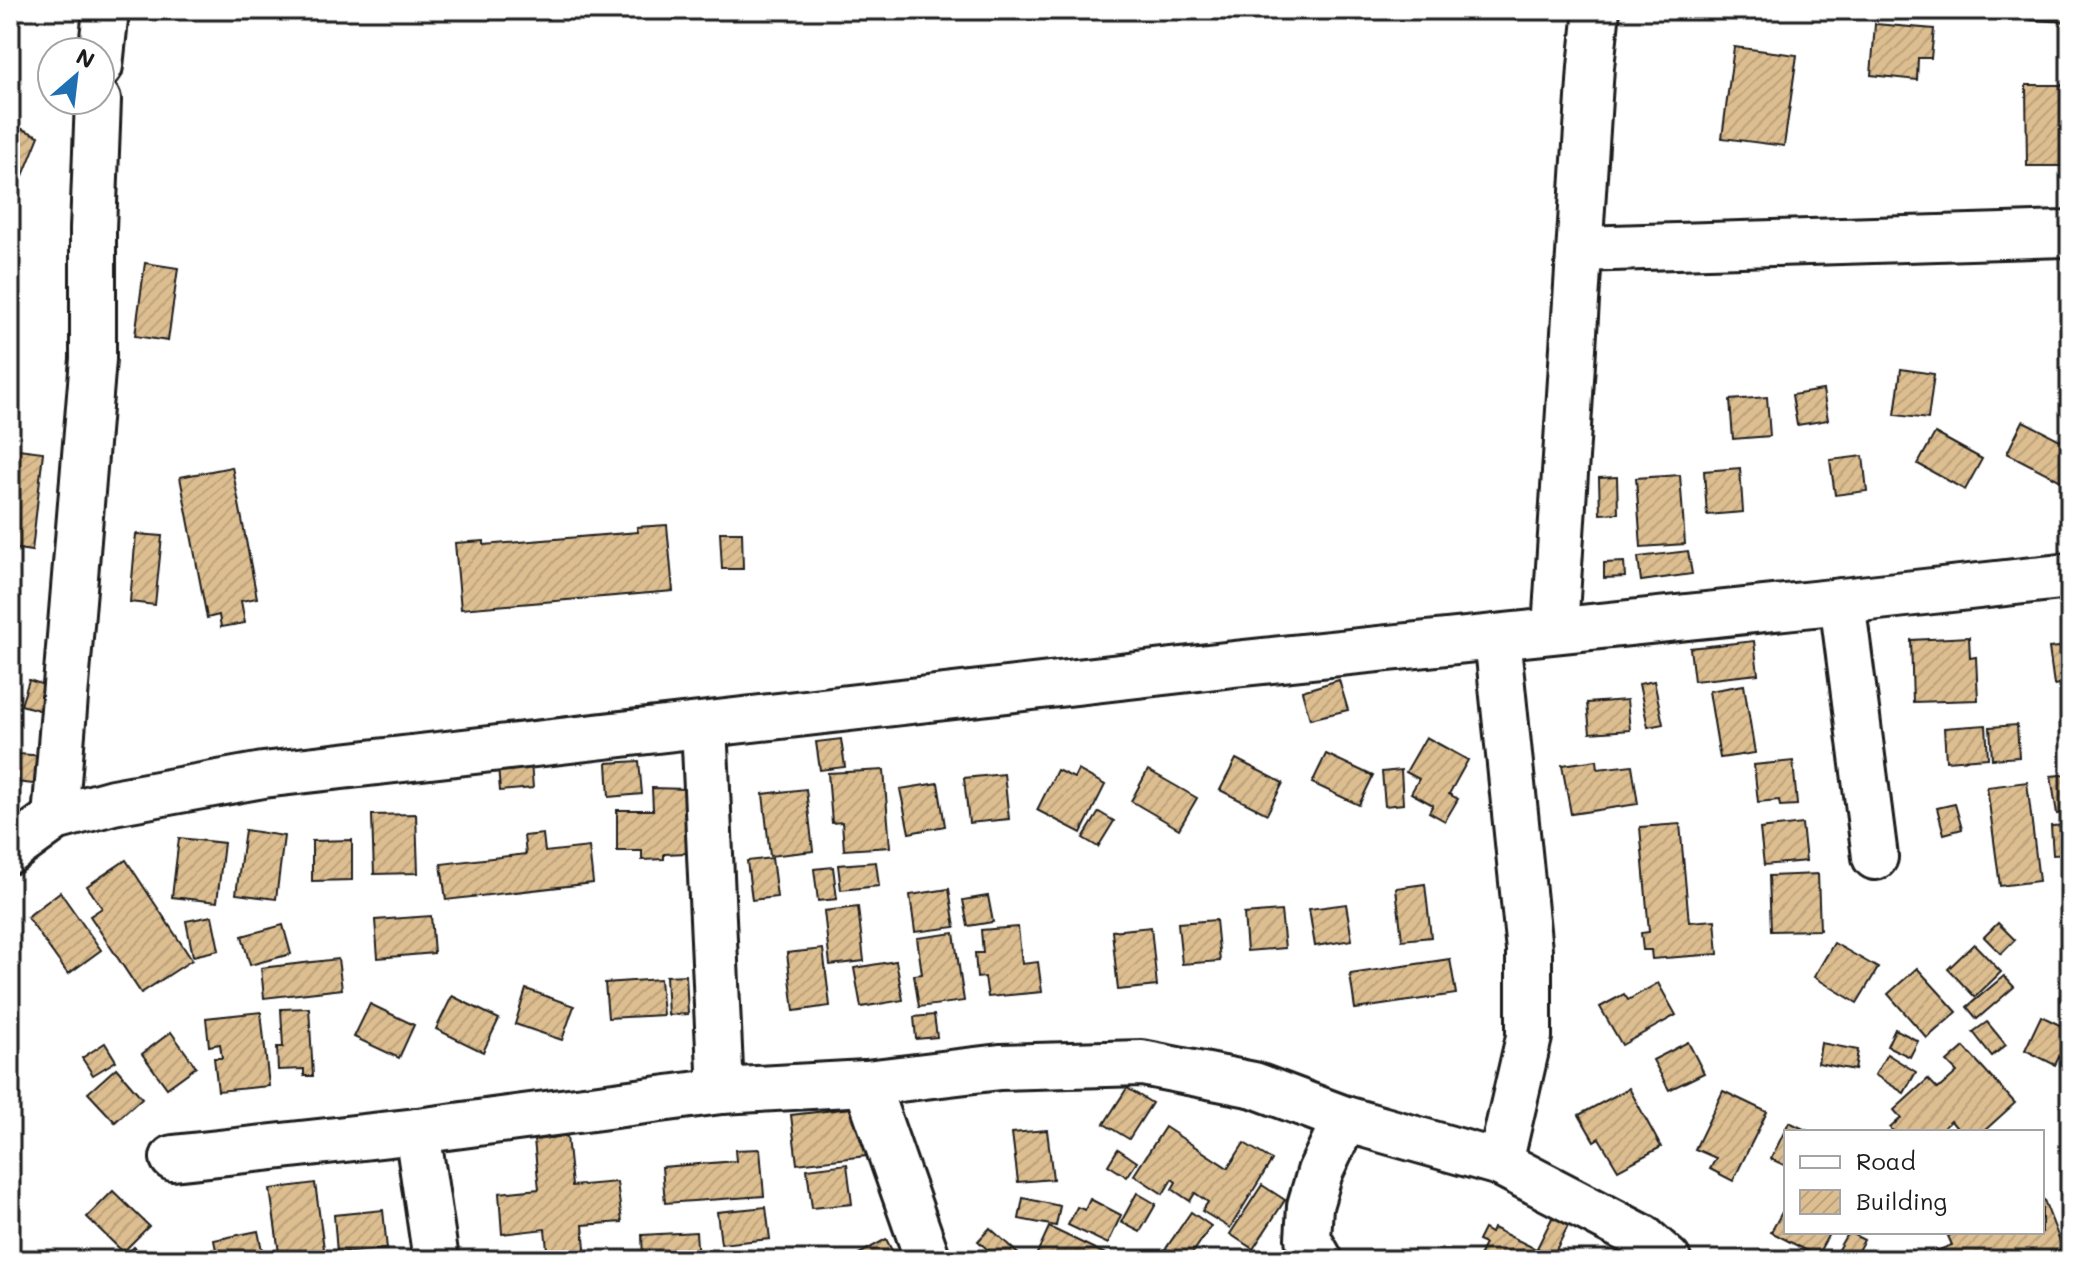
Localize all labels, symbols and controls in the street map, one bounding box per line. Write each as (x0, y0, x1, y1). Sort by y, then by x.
north arrow (36, 36, 116, 116)
text: N (71, 41, 100, 75)
legend (1784, 1130, 2044, 1234)
text: Road (1856, 1145, 1916, 1176)
text: Building (1856, 1185, 1947, 1216)

